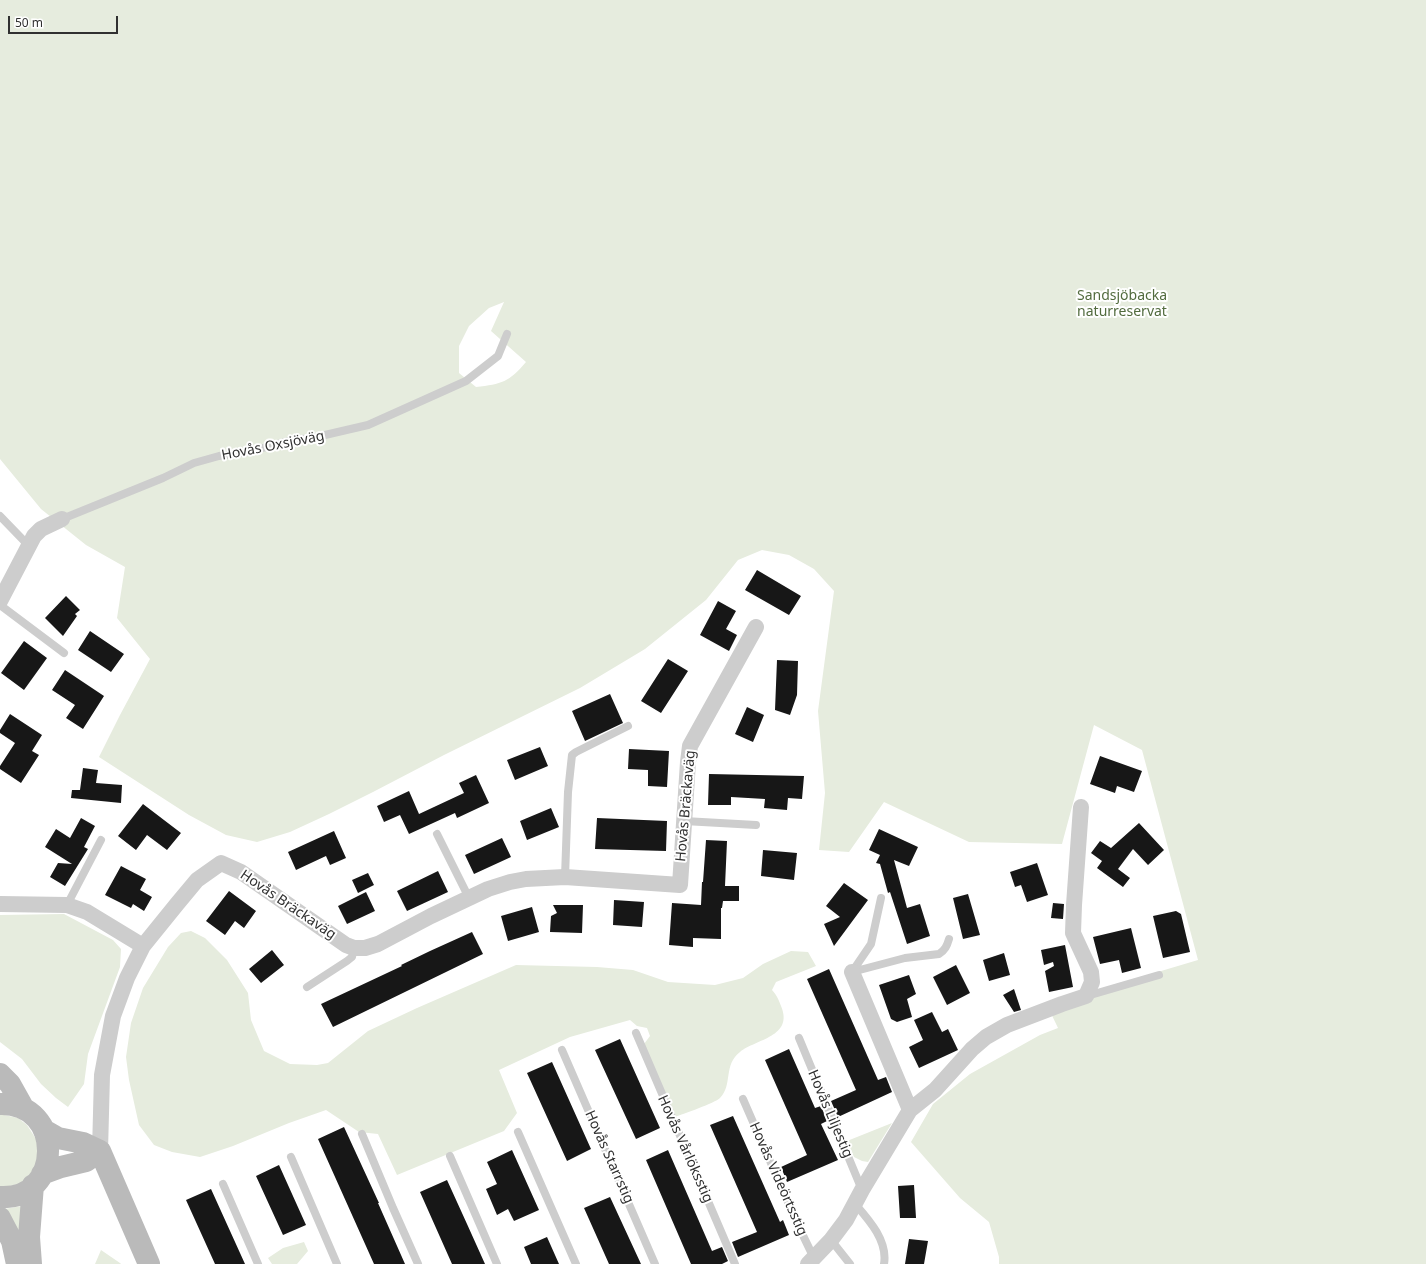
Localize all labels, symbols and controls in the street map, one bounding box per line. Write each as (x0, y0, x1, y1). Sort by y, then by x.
scale bar (10, 8, 120, 34)
text: 50 m (15, 14, 43, 31)
park label: Sandsjöbacka naturreservat (1077, 288, 1167, 320)
street label: Hovås Oxsjöväg (220, 428, 326, 464)
street label: Hovås Bräckaväg (673, 750, 699, 862)
street label: Hovås Bräckaväg (237, 867, 339, 943)
street label: Hovås Liljestig (804, 1067, 856, 1161)
street label: Hovås Vårlöksstig (654, 1093, 716, 1205)
street label: Hovås Starrstig (581, 1108, 637, 1206)
street label: Hovås Videörtsstig (745, 1120, 811, 1238)

